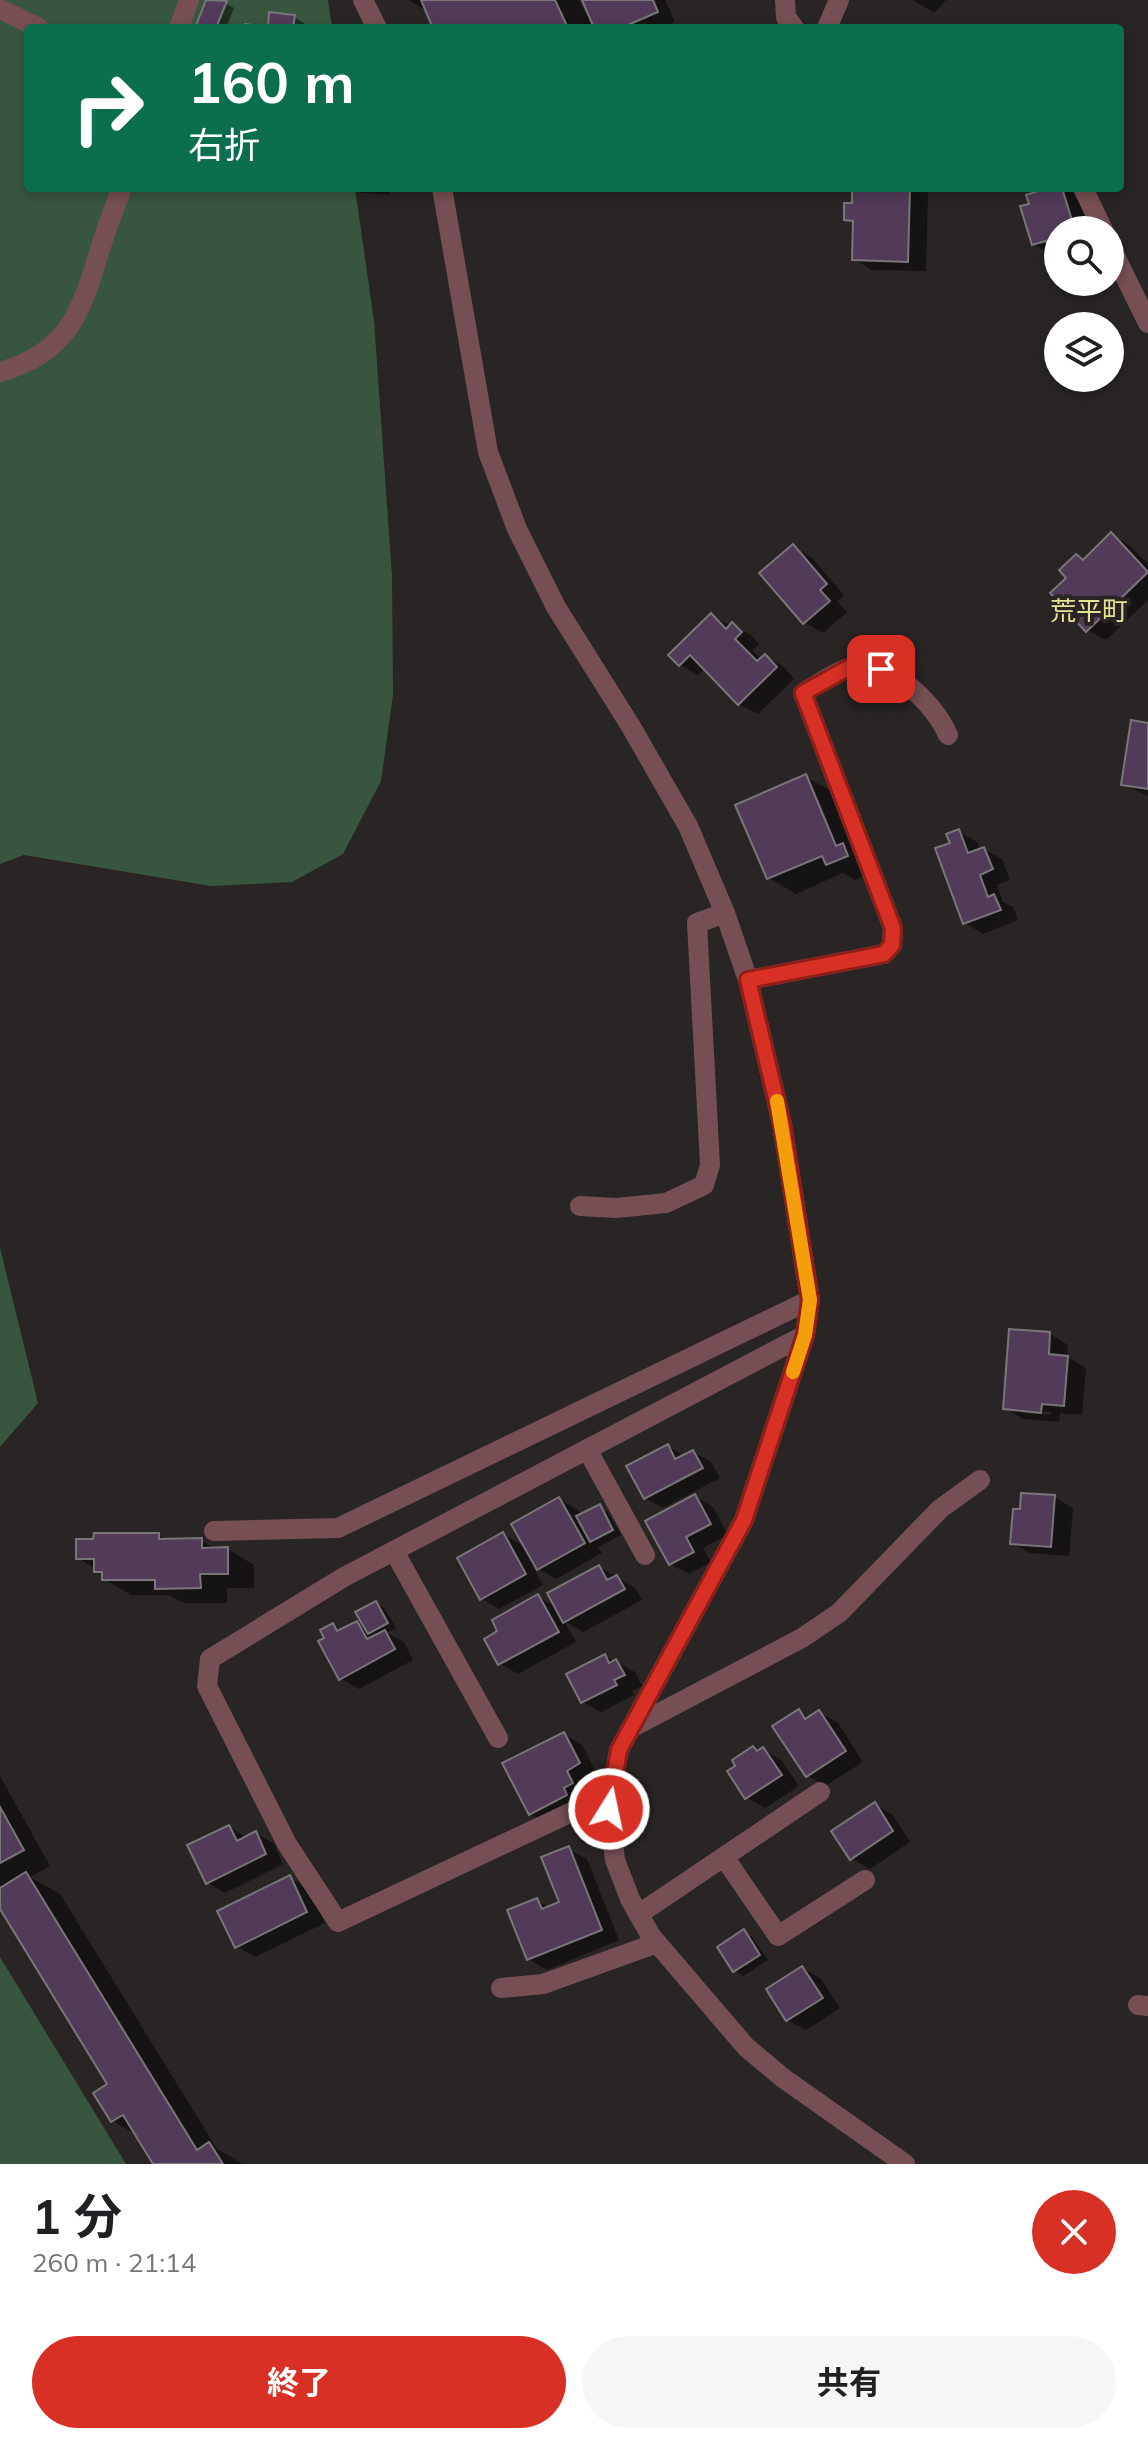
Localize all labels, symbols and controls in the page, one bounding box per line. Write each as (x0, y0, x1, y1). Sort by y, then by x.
text: 160 m (188, 47, 355, 117)
icon: right (56, 56, 160, 160)
text: 右折 (188, 122, 260, 167)
map controls (1044, 216, 1124, 392)
button: search (1044, 216, 1124, 296)
button: layers (1044, 312, 1124, 392)
district label: 荒平町 (1050, 594, 1128, 627)
pin (847, 635, 915, 703)
icon: arrive (859, 647, 903, 691)
position arrow (567, 1767, 651, 1851)
text: 1 分 (32, 2186, 122, 2246)
button: close (1032, 2190, 1116, 2274)
text: 260 m · 21:14 (32, 2246, 196, 2279)
button: 終了 (32, 2336, 566, 2428)
button: 共有 (582, 2336, 1116, 2428)

